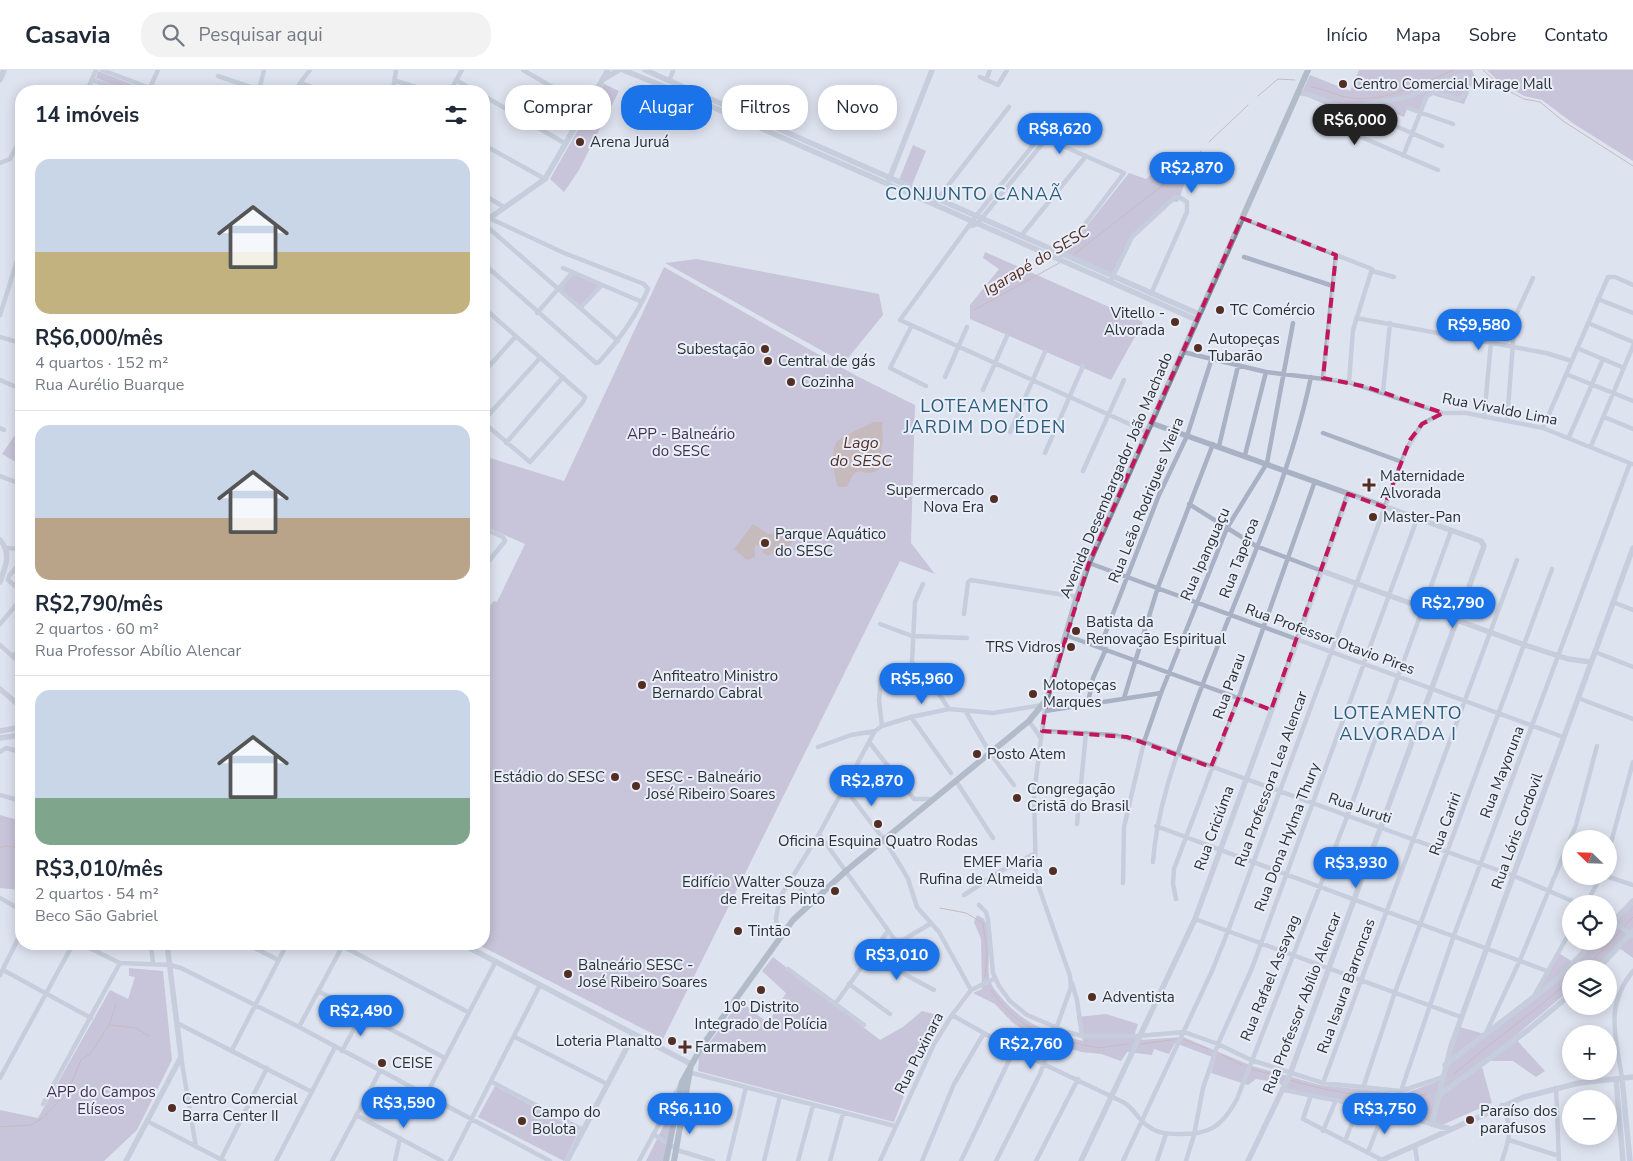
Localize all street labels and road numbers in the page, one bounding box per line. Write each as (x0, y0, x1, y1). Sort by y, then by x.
street label: Avenida Desembargador João Machado (1055, 349, 1177, 601)
street label: Rua Vivaldo Lima (1441, 388, 1559, 430)
street label: Rua Leão Rodrigues Vieira (1104, 414, 1188, 586)
street label: Rua Ipanguaçu (1176, 504, 1234, 604)
street label: Rua Taperoa (1215, 515, 1263, 601)
street label: Rua Professor Otavio Pires (1242, 599, 1418, 679)
street label: Rua Parau (1208, 650, 1250, 722)
street label: Rua Professora Lea Alencar (1230, 688, 1312, 870)
street label: Rua Mayoruna (1475, 723, 1529, 821)
street label: Rua Dona Hylma Thury (1249, 760, 1325, 914)
street label: Rua Lóris Cordovil (1487, 770, 1548, 892)
street label: Rua Criciúma (1189, 783, 1239, 873)
street label: Rua Juruti (1326, 788, 1394, 828)
street label: Rua Cariri (1424, 790, 1466, 858)
street label: Rua Professor Abílio Alencar (1258, 909, 1346, 1097)
street label: Rua Rafael Assayag (1235, 912, 1305, 1044)
street label: Rua Isaura Barroncas (1312, 916, 1380, 1056)
street label: Rua Puxinara (890, 1009, 948, 1097)

